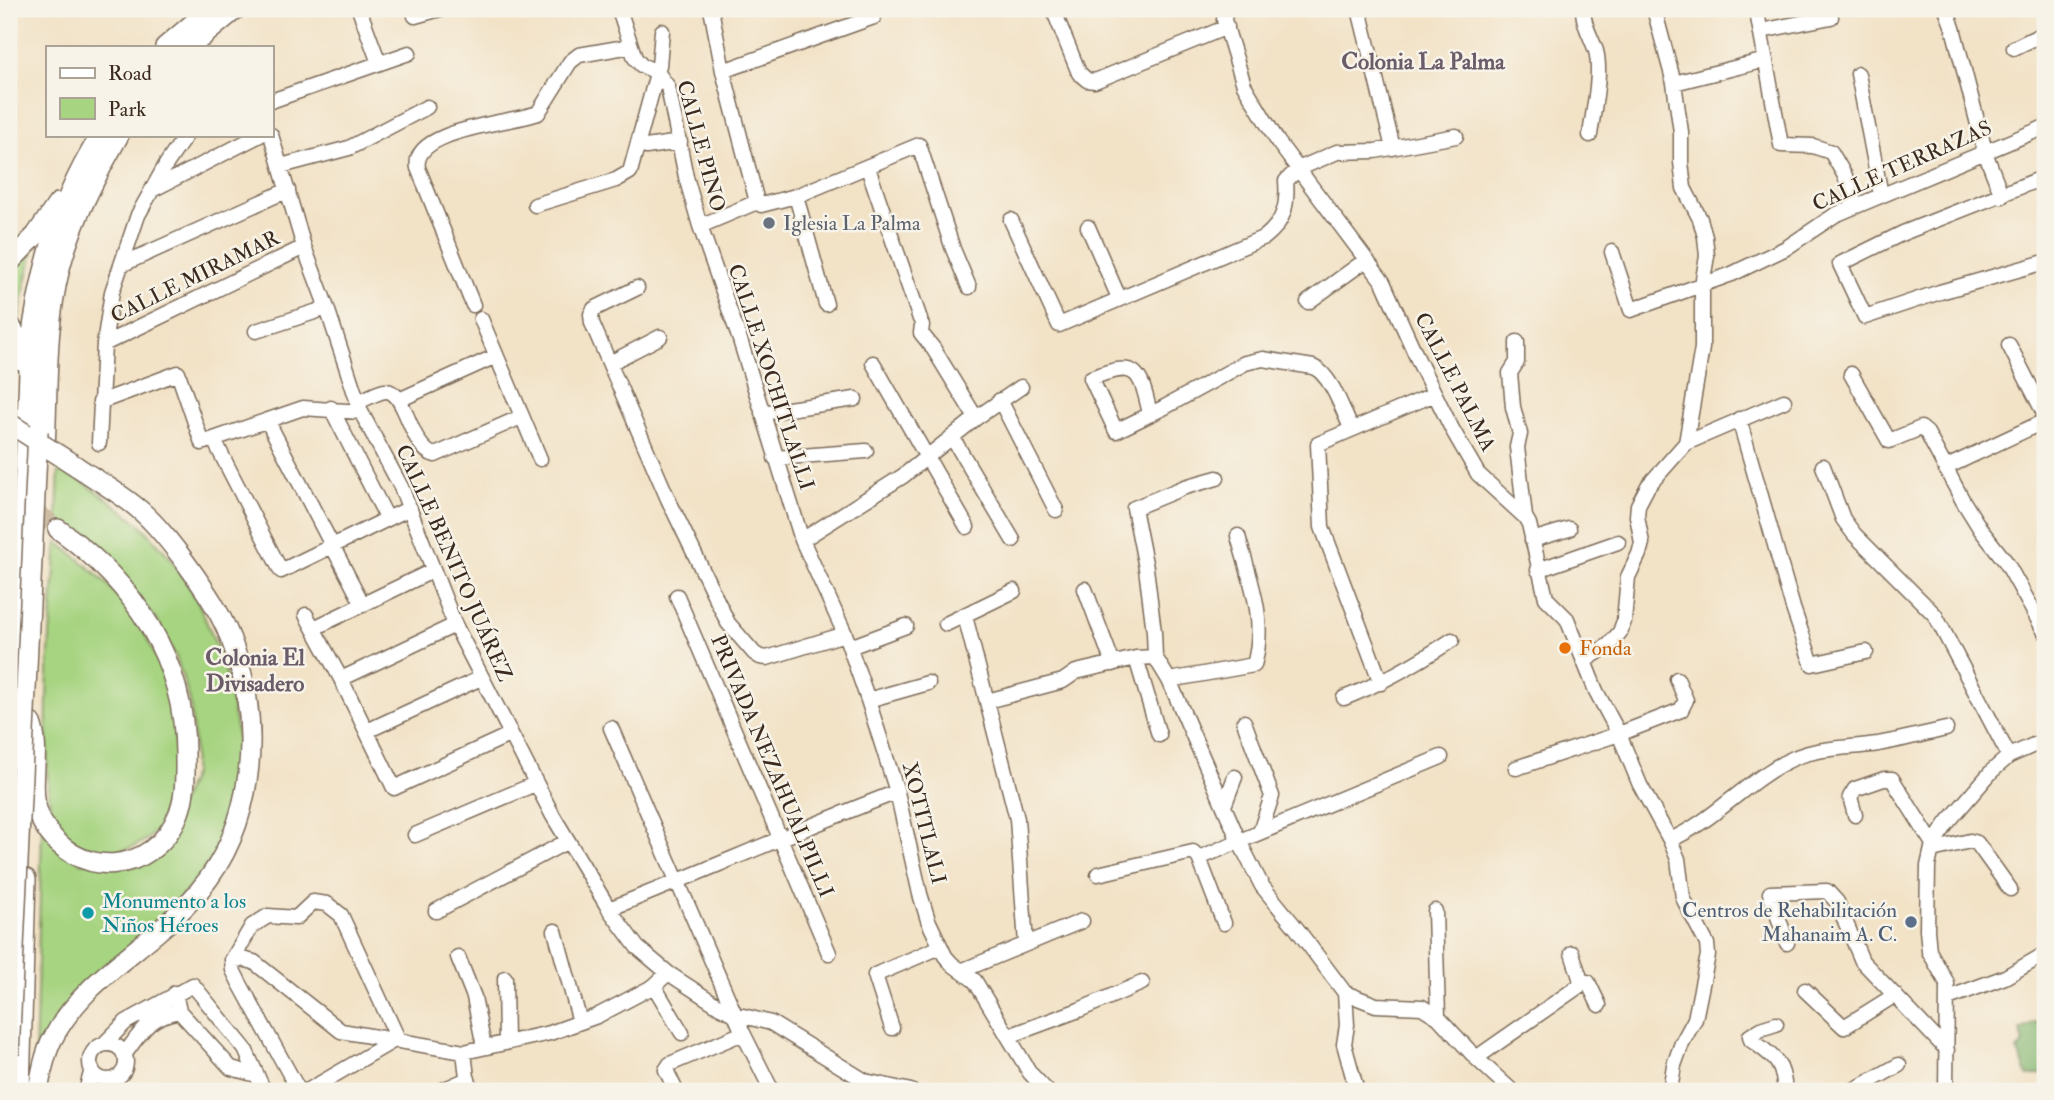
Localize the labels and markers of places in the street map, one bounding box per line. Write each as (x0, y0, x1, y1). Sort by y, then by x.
place label: Iglesia La Palma (783, 210, 921, 237)
marker: Iglesia La Palma (761, 215, 777, 231)
place label: Fonda (1579, 635, 1632, 662)
marker: Fonda (1557, 640, 1573, 656)
place label: Monumento a los Niños Héroes (102, 888, 246, 939)
place label: Centros de Rehabilitación Mahanaim A. C. (1682, 897, 1897, 948)
marker: Monumento a los Niños Héroes (80, 905, 96, 921)
marker: Centros de Rehabilitación Mahanaim A. C. (1903, 914, 1919, 930)

